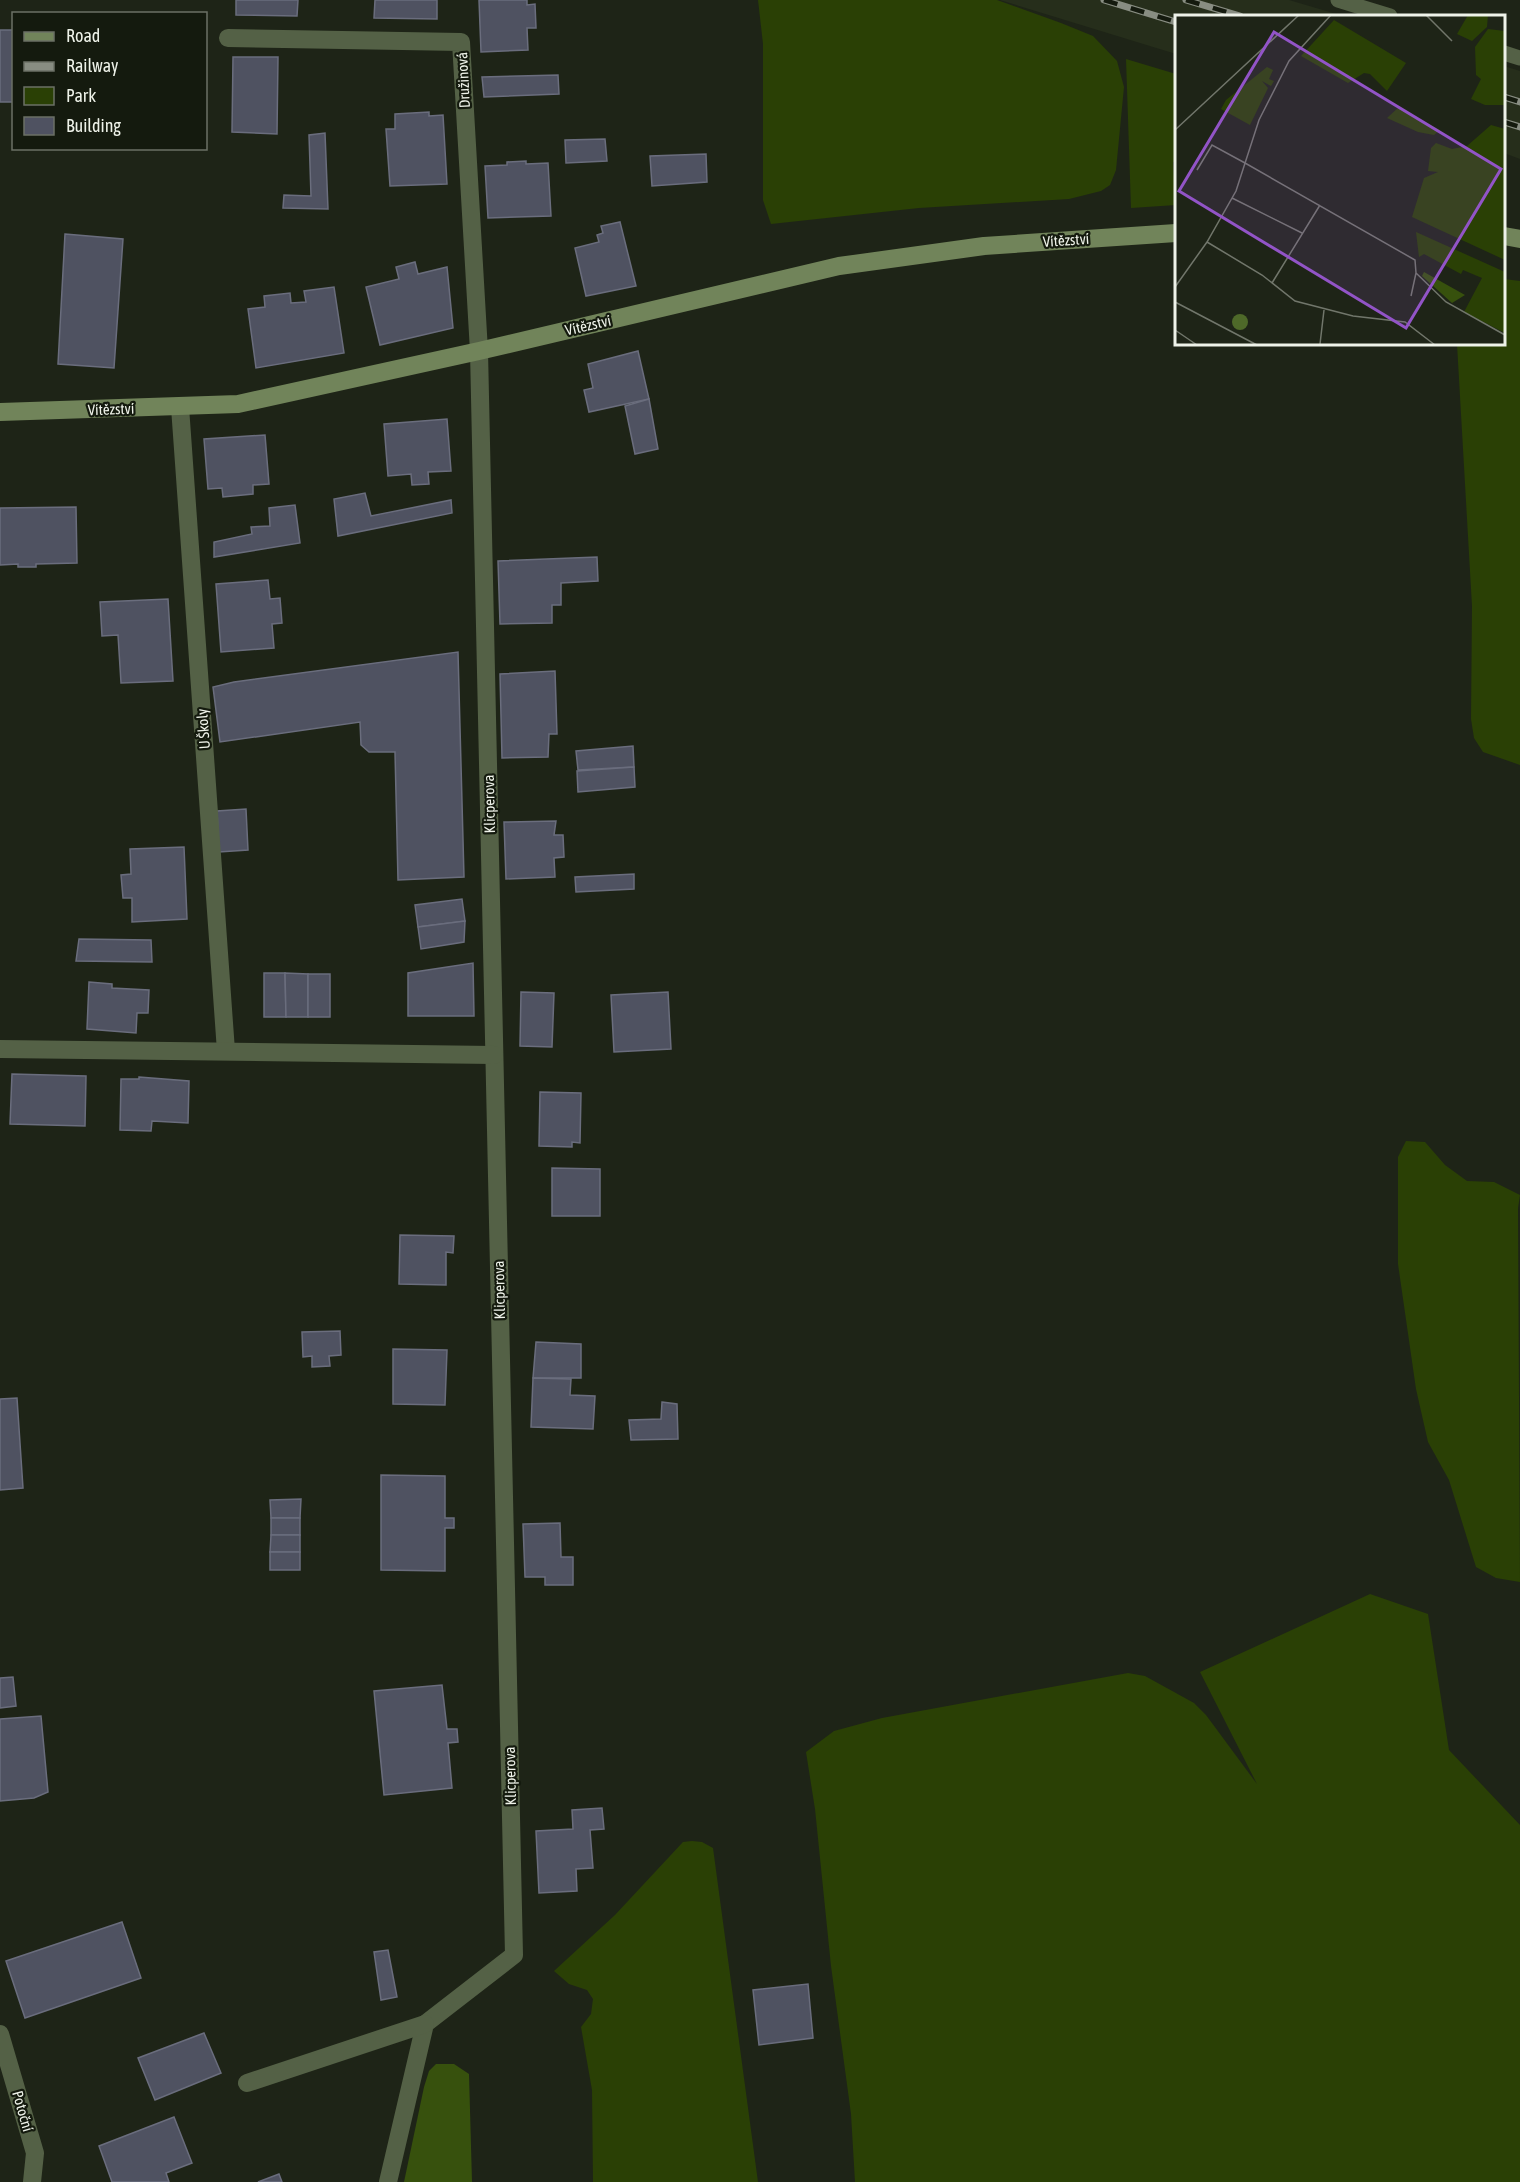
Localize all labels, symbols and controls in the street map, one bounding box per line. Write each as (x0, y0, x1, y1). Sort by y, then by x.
legend (12, 12, 207, 150)
inset map (1175, 15, 1505, 345)
text: Road (66, 25, 100, 46)
street label: Družinová (453, 52, 473, 108)
text: Railway (66, 55, 118, 76)
text: Park (66, 85, 96, 106)
text: Building (66, 115, 121, 136)
street label: Vítězství (1042, 230, 1090, 250)
street label: Vítězství (563, 311, 613, 339)
street label: Vítězství (87, 400, 135, 418)
street label: U Školy (193, 708, 213, 750)
street label: Klicperova (480, 775, 498, 833)
street label: Klicperova (490, 1261, 508, 1319)
street label: Klicperova (501, 1747, 519, 1805)
street label: Potoční (9, 2089, 37, 2134)

